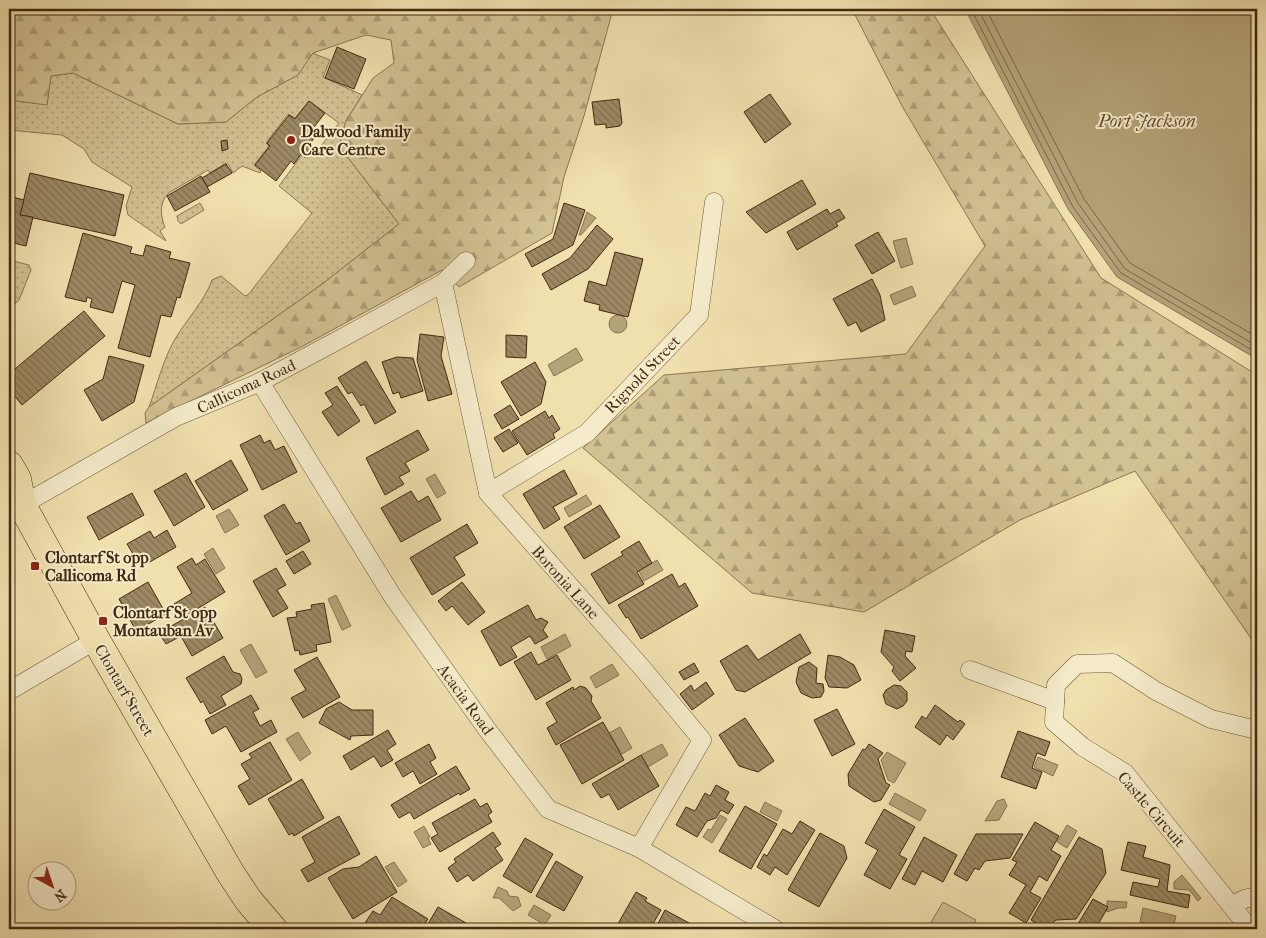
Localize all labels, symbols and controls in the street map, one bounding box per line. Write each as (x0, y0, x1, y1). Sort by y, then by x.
water label: Port Jackson (1097, 111, 1196, 132)
place label: Dalwood Family Care Centre (301, 122, 413, 159)
marker: Dalwood Family Care Centre (285, 134, 297, 146)
street label: Rignold Street (601, 331, 684, 417)
street label: Callicoma Road (194, 355, 299, 418)
street label: Boronia Lane (528, 542, 604, 623)
place label: Clontarf St opp Callicoma Rd (45, 548, 149, 585)
marker: Clontarf St opp Callicoma Rd (29, 560, 41, 572)
place label: Clontarf St opp Montauban Av (112, 603, 217, 640)
marker: Clontarf St opp Montauban Av (97, 615, 109, 627)
street label: Clontarf Street (91, 641, 159, 740)
street label: Acacia Road (433, 659, 498, 739)
street label: Castle Circuit (1114, 768, 1190, 851)
north arrow (28, 860, 78, 910)
text: N (50, 886, 70, 906)

